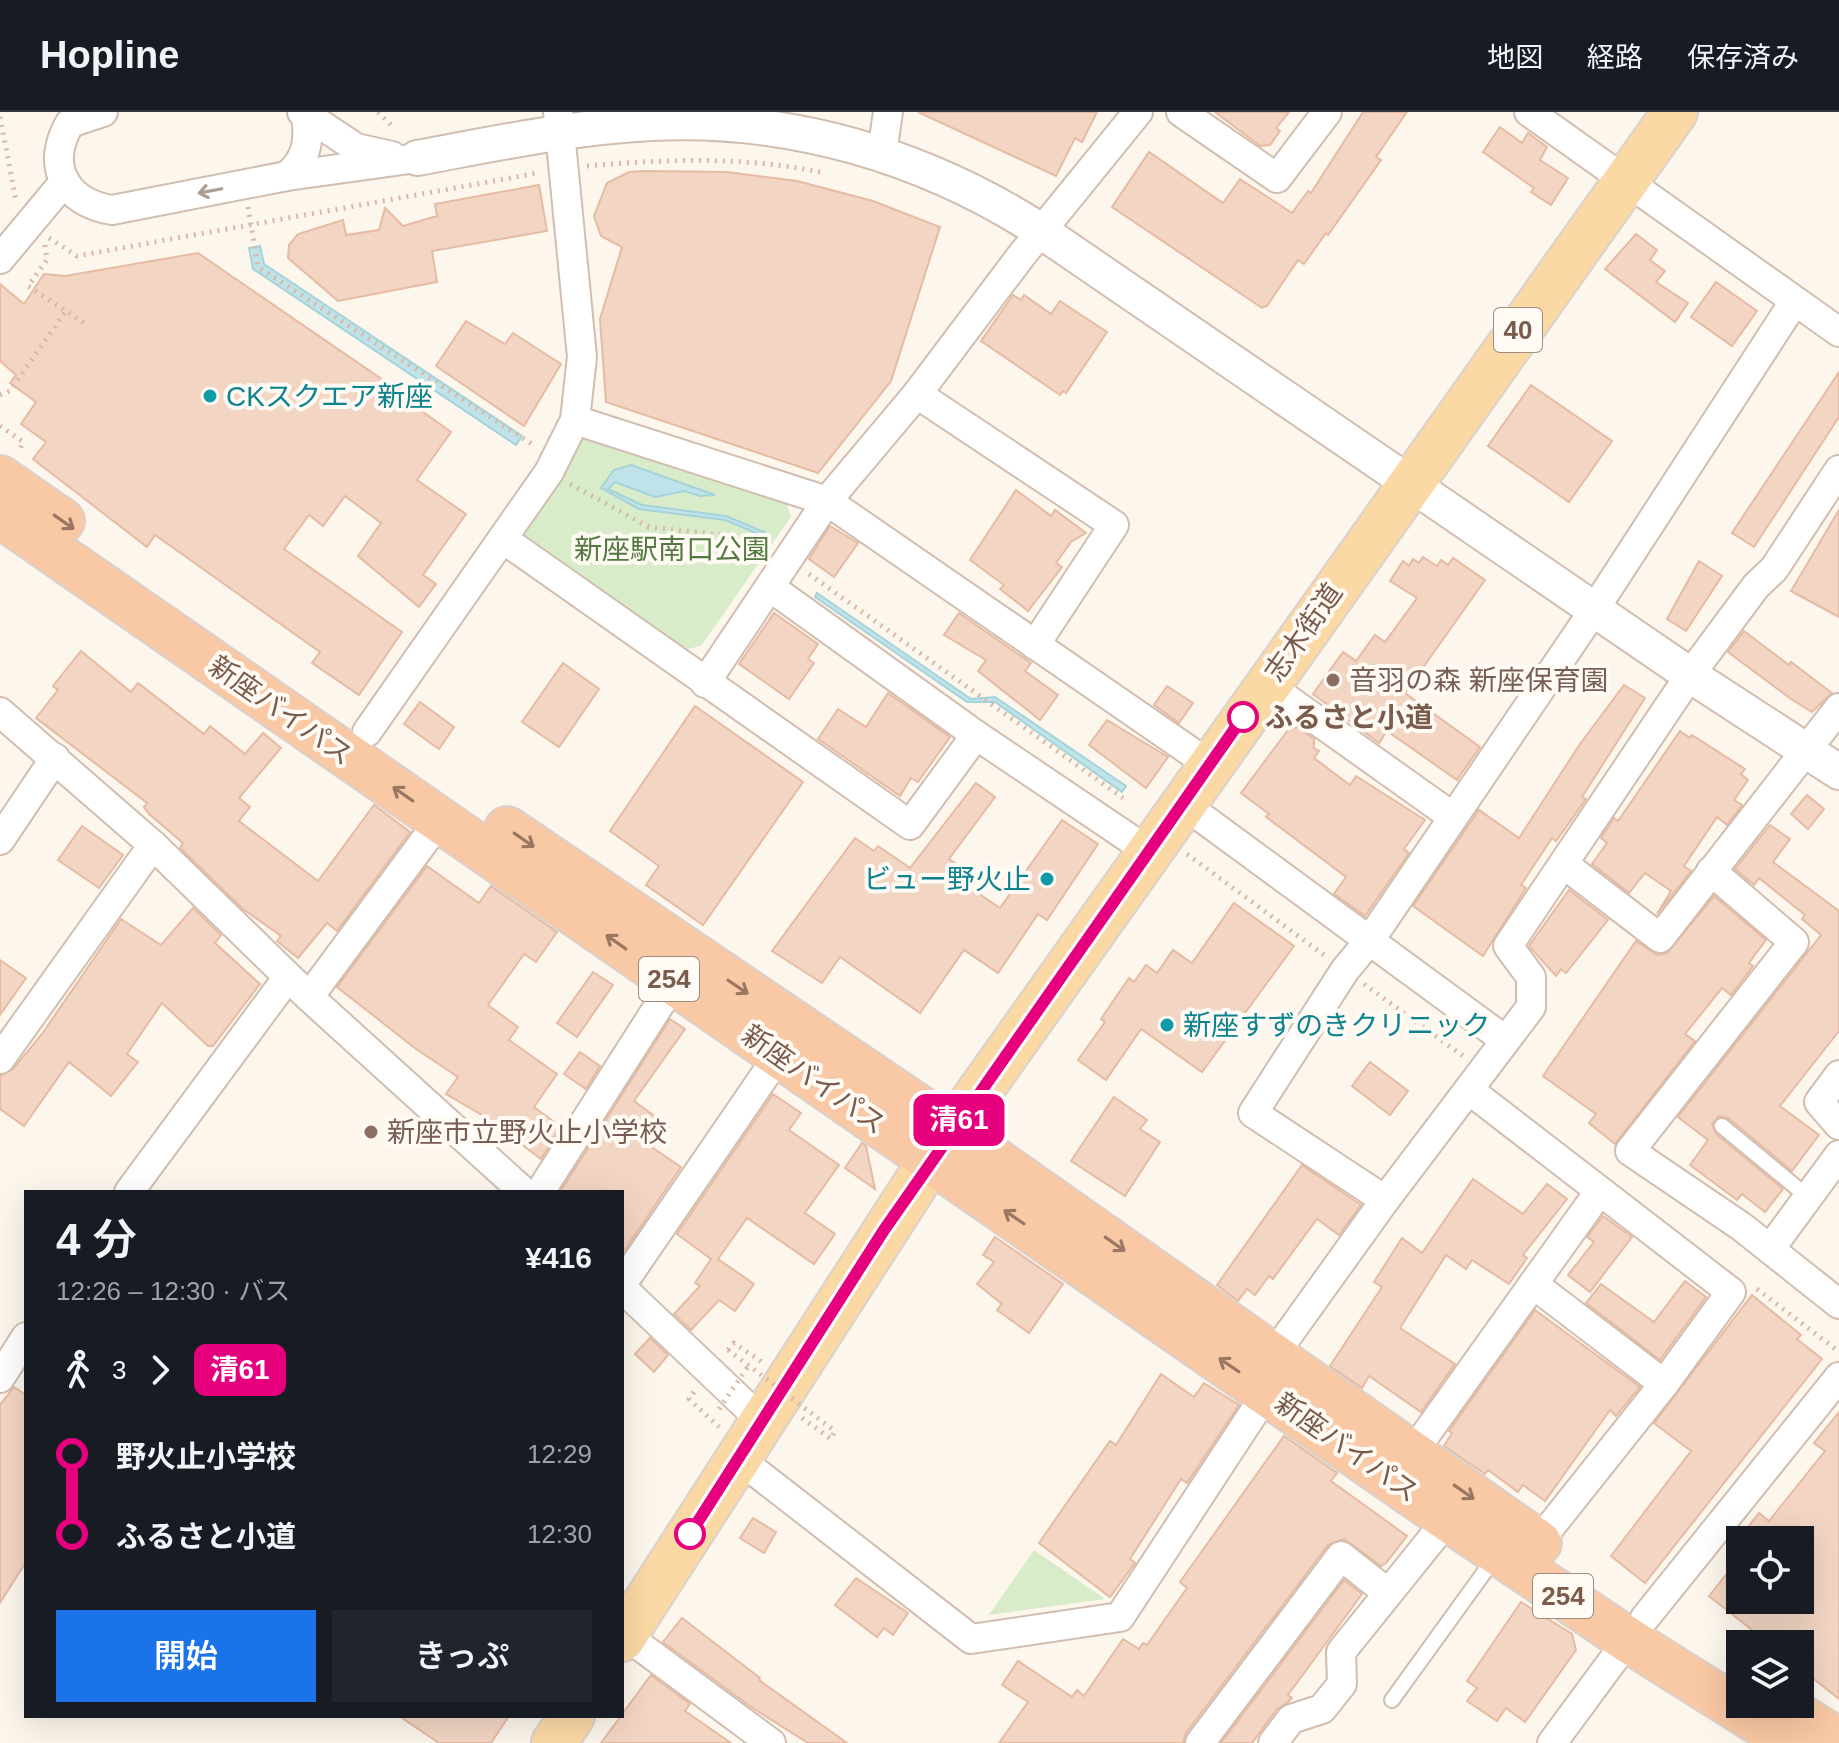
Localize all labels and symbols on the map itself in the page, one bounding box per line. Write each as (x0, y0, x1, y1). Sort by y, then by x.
one-way arrow (198, 185, 224, 200)
road number: 40 (1494, 308, 1542, 352)
place label: CKスクエア新座 (226, 381, 433, 412)
marker: CKスクエア新座 (201, 387, 219, 405)
one-way arrow (53, 514, 75, 530)
park label: 新座駅南口公園 (574, 534, 770, 565)
street label: 志木街道 (1259, 578, 1348, 687)
street label: 新座バイパス (203, 650, 358, 771)
place label: 音羽の森 新座保育園 (1349, 665, 1609, 696)
marker: 音羽の森 新座保育園 (1324, 671, 1342, 689)
marker: ふるさと小道 (1228, 702, 1258, 732)
place label: ふるさと小道 (1265, 702, 1433, 733)
one-way arrow (392, 786, 414, 802)
one-way arrow (512, 832, 534, 848)
place label: ビュー野火止 (863, 864, 1031, 895)
marker: ビュー野火止 (1038, 870, 1056, 888)
one-way arrow (606, 934, 628, 950)
road number: 254 (639, 957, 699, 1001)
one-way arrow (727, 979, 749, 995)
place label: 新座すずのきクリニック (1183, 1010, 1490, 1041)
marker: 新座すずのきクリニック (1158, 1016, 1176, 1034)
street label: 新座バイパス (736, 1019, 891, 1140)
line badge: 清61 (913, 1094, 1005, 1146)
place label: 新座市立野火止小学校 (387, 1117, 667, 1148)
marker: 新座市立野火止小学校 (362, 1123, 380, 1141)
one-way arrow (1004, 1209, 1026, 1225)
one-way arrow (1103, 1236, 1125, 1252)
one-way arrow (1218, 1357, 1240, 1373)
street label: 新座バイパス (1269, 1387, 1424, 1508)
one-way arrow (1452, 1483, 1474, 1500)
unlabelled marker (675, 1519, 705, 1549)
road number: 254 (1533, 1574, 1593, 1618)

